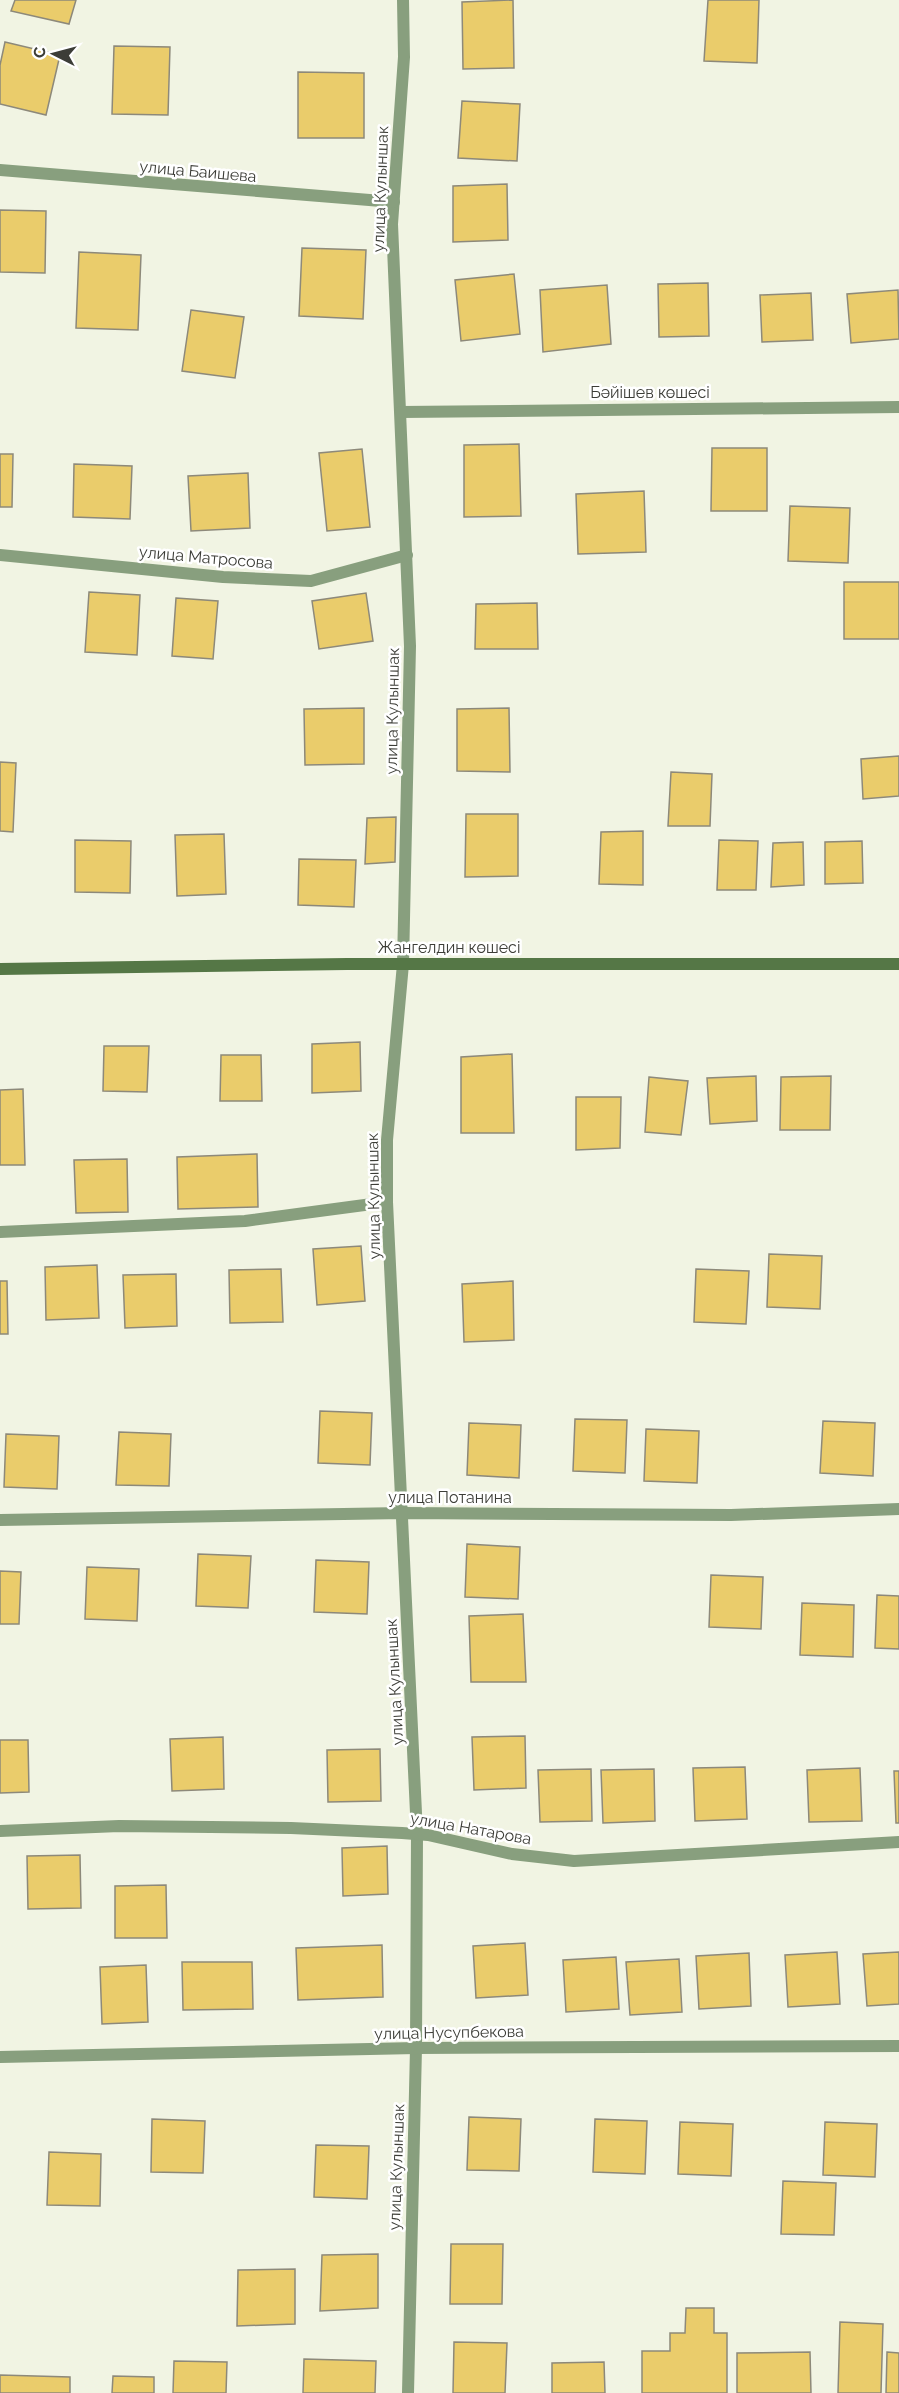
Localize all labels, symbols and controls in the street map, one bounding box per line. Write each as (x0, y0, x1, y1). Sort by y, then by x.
north arrow (24, 24, 84, 84)
text: С (30, 46, 50, 59)
street label: улица Кулыншак (369, 125, 392, 253)
street label: улица Баишева (139, 157, 257, 186)
street label: Бәйішев көшесі (590, 383, 710, 402)
street label: улица Матросова (138, 542, 274, 573)
street label: улица Кулыншак (382, 648, 403, 775)
street label: Жангелдин көшесі (378, 938, 520, 957)
street label: улица Кулыншак (363, 1132, 384, 1259)
street label: улица Потанина (388, 1488, 512, 1507)
street label: улица Кулыншак (382, 1618, 407, 1746)
street label: улица Натарова (409, 1808, 533, 1848)
street label: улица Нусупбекова (374, 2022, 524, 2043)
street label: улица Кулыншак (385, 2103, 408, 2231)

